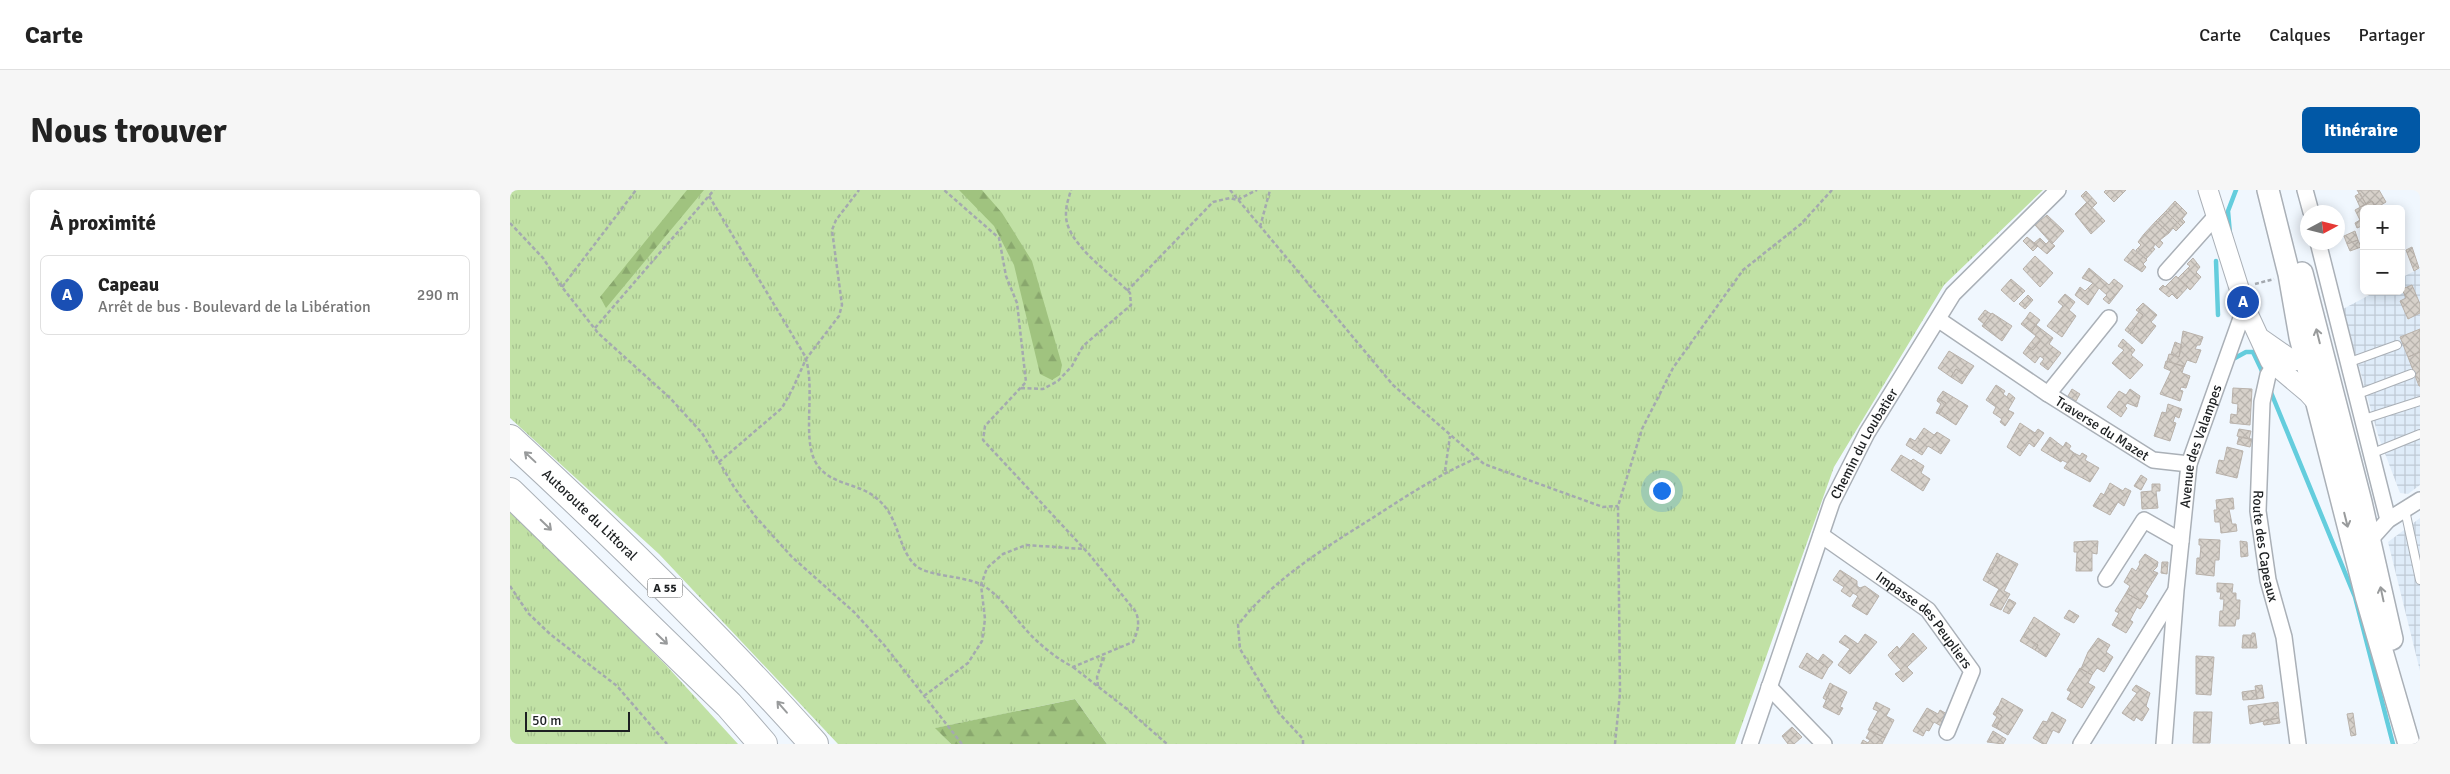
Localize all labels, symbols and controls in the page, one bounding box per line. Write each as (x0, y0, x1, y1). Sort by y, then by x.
text: Carte (25, 20, 83, 50)
text: Carte (2199, 24, 2241, 46)
text: Calques (2269, 24, 2331, 46)
text: Partager (2359, 24, 2425, 46)
button: Itinéraire (2302, 107, 2420, 153)
text: Nous trouver (30, 109, 227, 152)
north arrow (2300, 205, 2345, 250)
map controls (2360, 205, 2405, 295)
button: + (2360, 205, 2405, 250)
text: À proximité (50, 210, 156, 236)
button: − (2360, 250, 2405, 295)
text: Capeau (98, 273, 159, 297)
pin: A (2227, 283, 2259, 321)
text: A (62, 285, 72, 305)
text: 290 m (417, 285, 459, 305)
text: Arrêt de bus · Boulevard de la Libération (98, 297, 371, 317)
one-way arrow (2313, 328, 2323, 344)
street label: Avenue des Valampes (2177, 382, 2226, 509)
street label: Chemin du Loubatier (1827, 385, 1902, 502)
street label: Traverse du Mazet (2052, 393, 2152, 464)
one-way arrow (524, 451, 537, 463)
street label: Autoroute du Littoral (539, 465, 641, 564)
your location (1649, 478, 1675, 504)
street label: Route des Capeaux (2249, 490, 2282, 604)
one-way arrow (2342, 511, 2352, 527)
one-way arrow (539, 519, 552, 531)
street label: Impasse des Peupliers (1872, 568, 1976, 672)
road number: A 55 (648, 578, 682, 598)
one-way arrow (2377, 586, 2386, 602)
one-way arrow (655, 633, 668, 645)
one-way arrow (776, 701, 788, 714)
scale bar (525, 709, 630, 732)
text: 50 m (532, 712, 561, 729)

